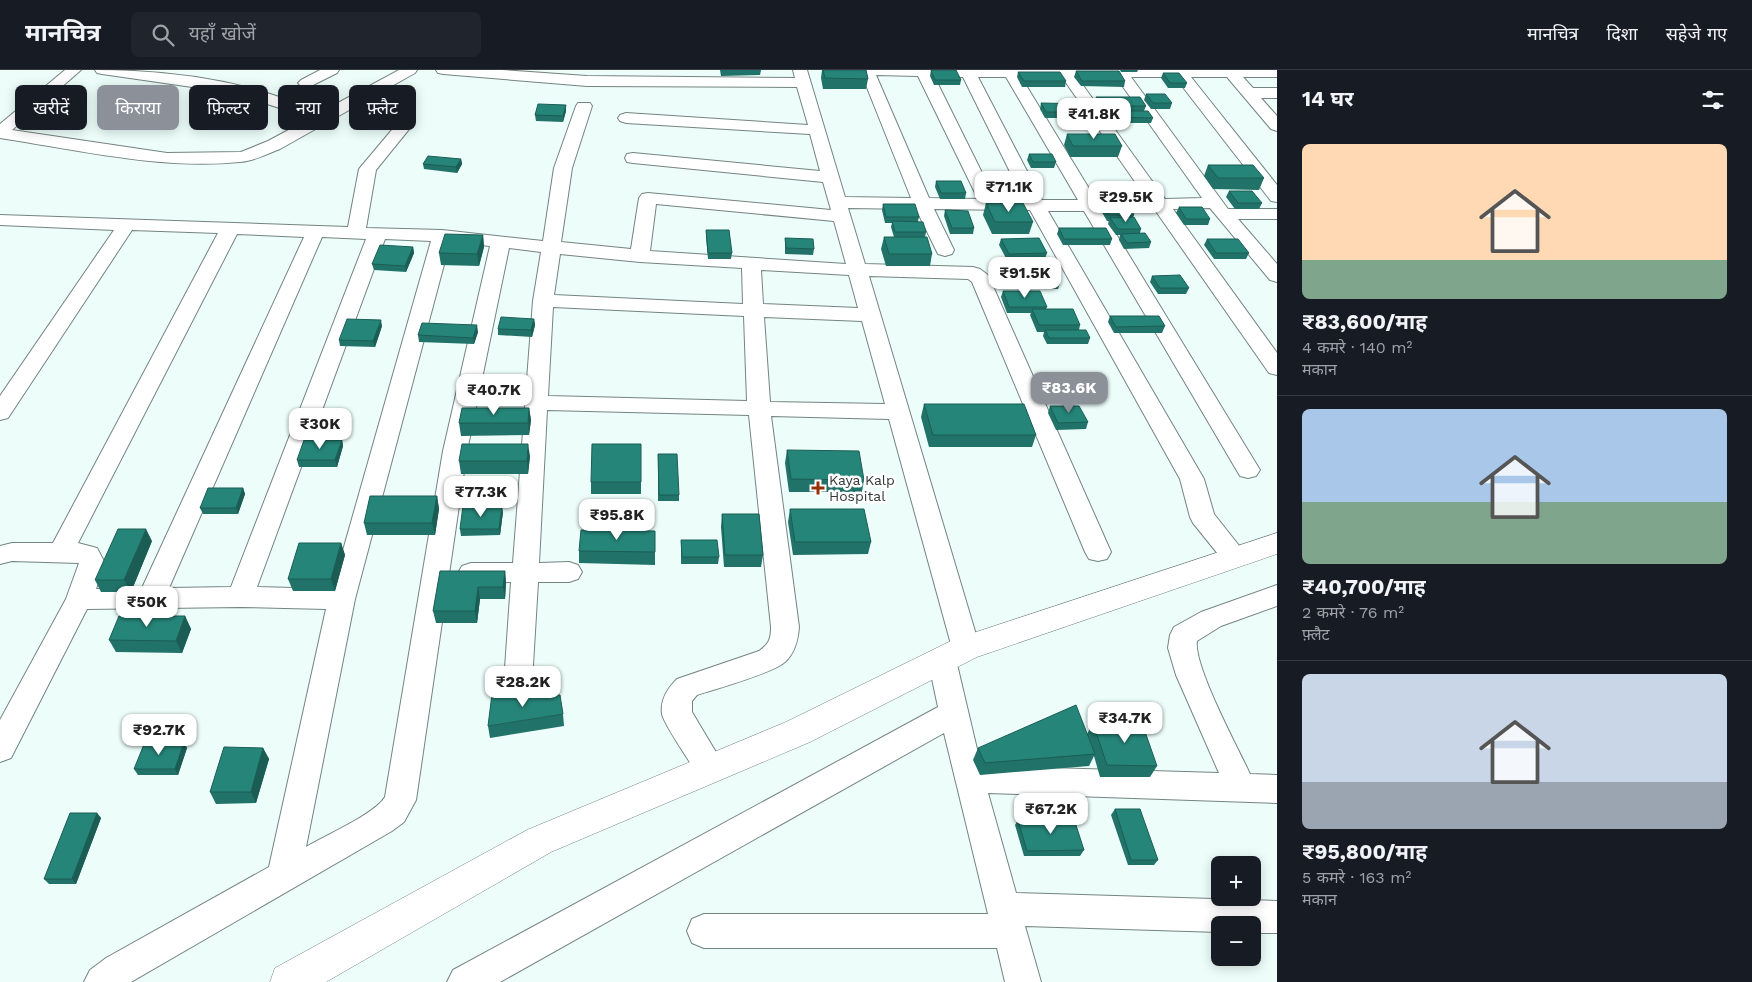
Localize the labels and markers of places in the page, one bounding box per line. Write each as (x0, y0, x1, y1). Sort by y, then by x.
pin: ₹41.8K (1053, 98, 1135, 140)
pin: ₹71.1K (968, 170, 1050, 213)
pin: ₹29.5K (1085, 180, 1167, 223)
pin: ₹91.5K (984, 256, 1066, 299)
pin: ₹83.6K (1028, 372, 1110, 414)
pin: ₹40.7K (453, 374, 535, 416)
pin: ₹30K (290, 408, 350, 450)
place label: Kaya Kalp Hospital (829, 472, 895, 504)
pin: ₹77.3K (440, 476, 522, 518)
marker: Kaya Kalp Hospital (811, 481, 825, 495)
pin: ₹95.8K (576, 498, 658, 541)
pin: ₹50K (117, 586, 177, 628)
pin: ₹28.2K (482, 666, 564, 708)
pin: ₹34.7K (1084, 702, 1166, 744)
pin: ₹92.7K (118, 714, 200, 756)
pin: ₹67.2K (1010, 792, 1092, 835)

